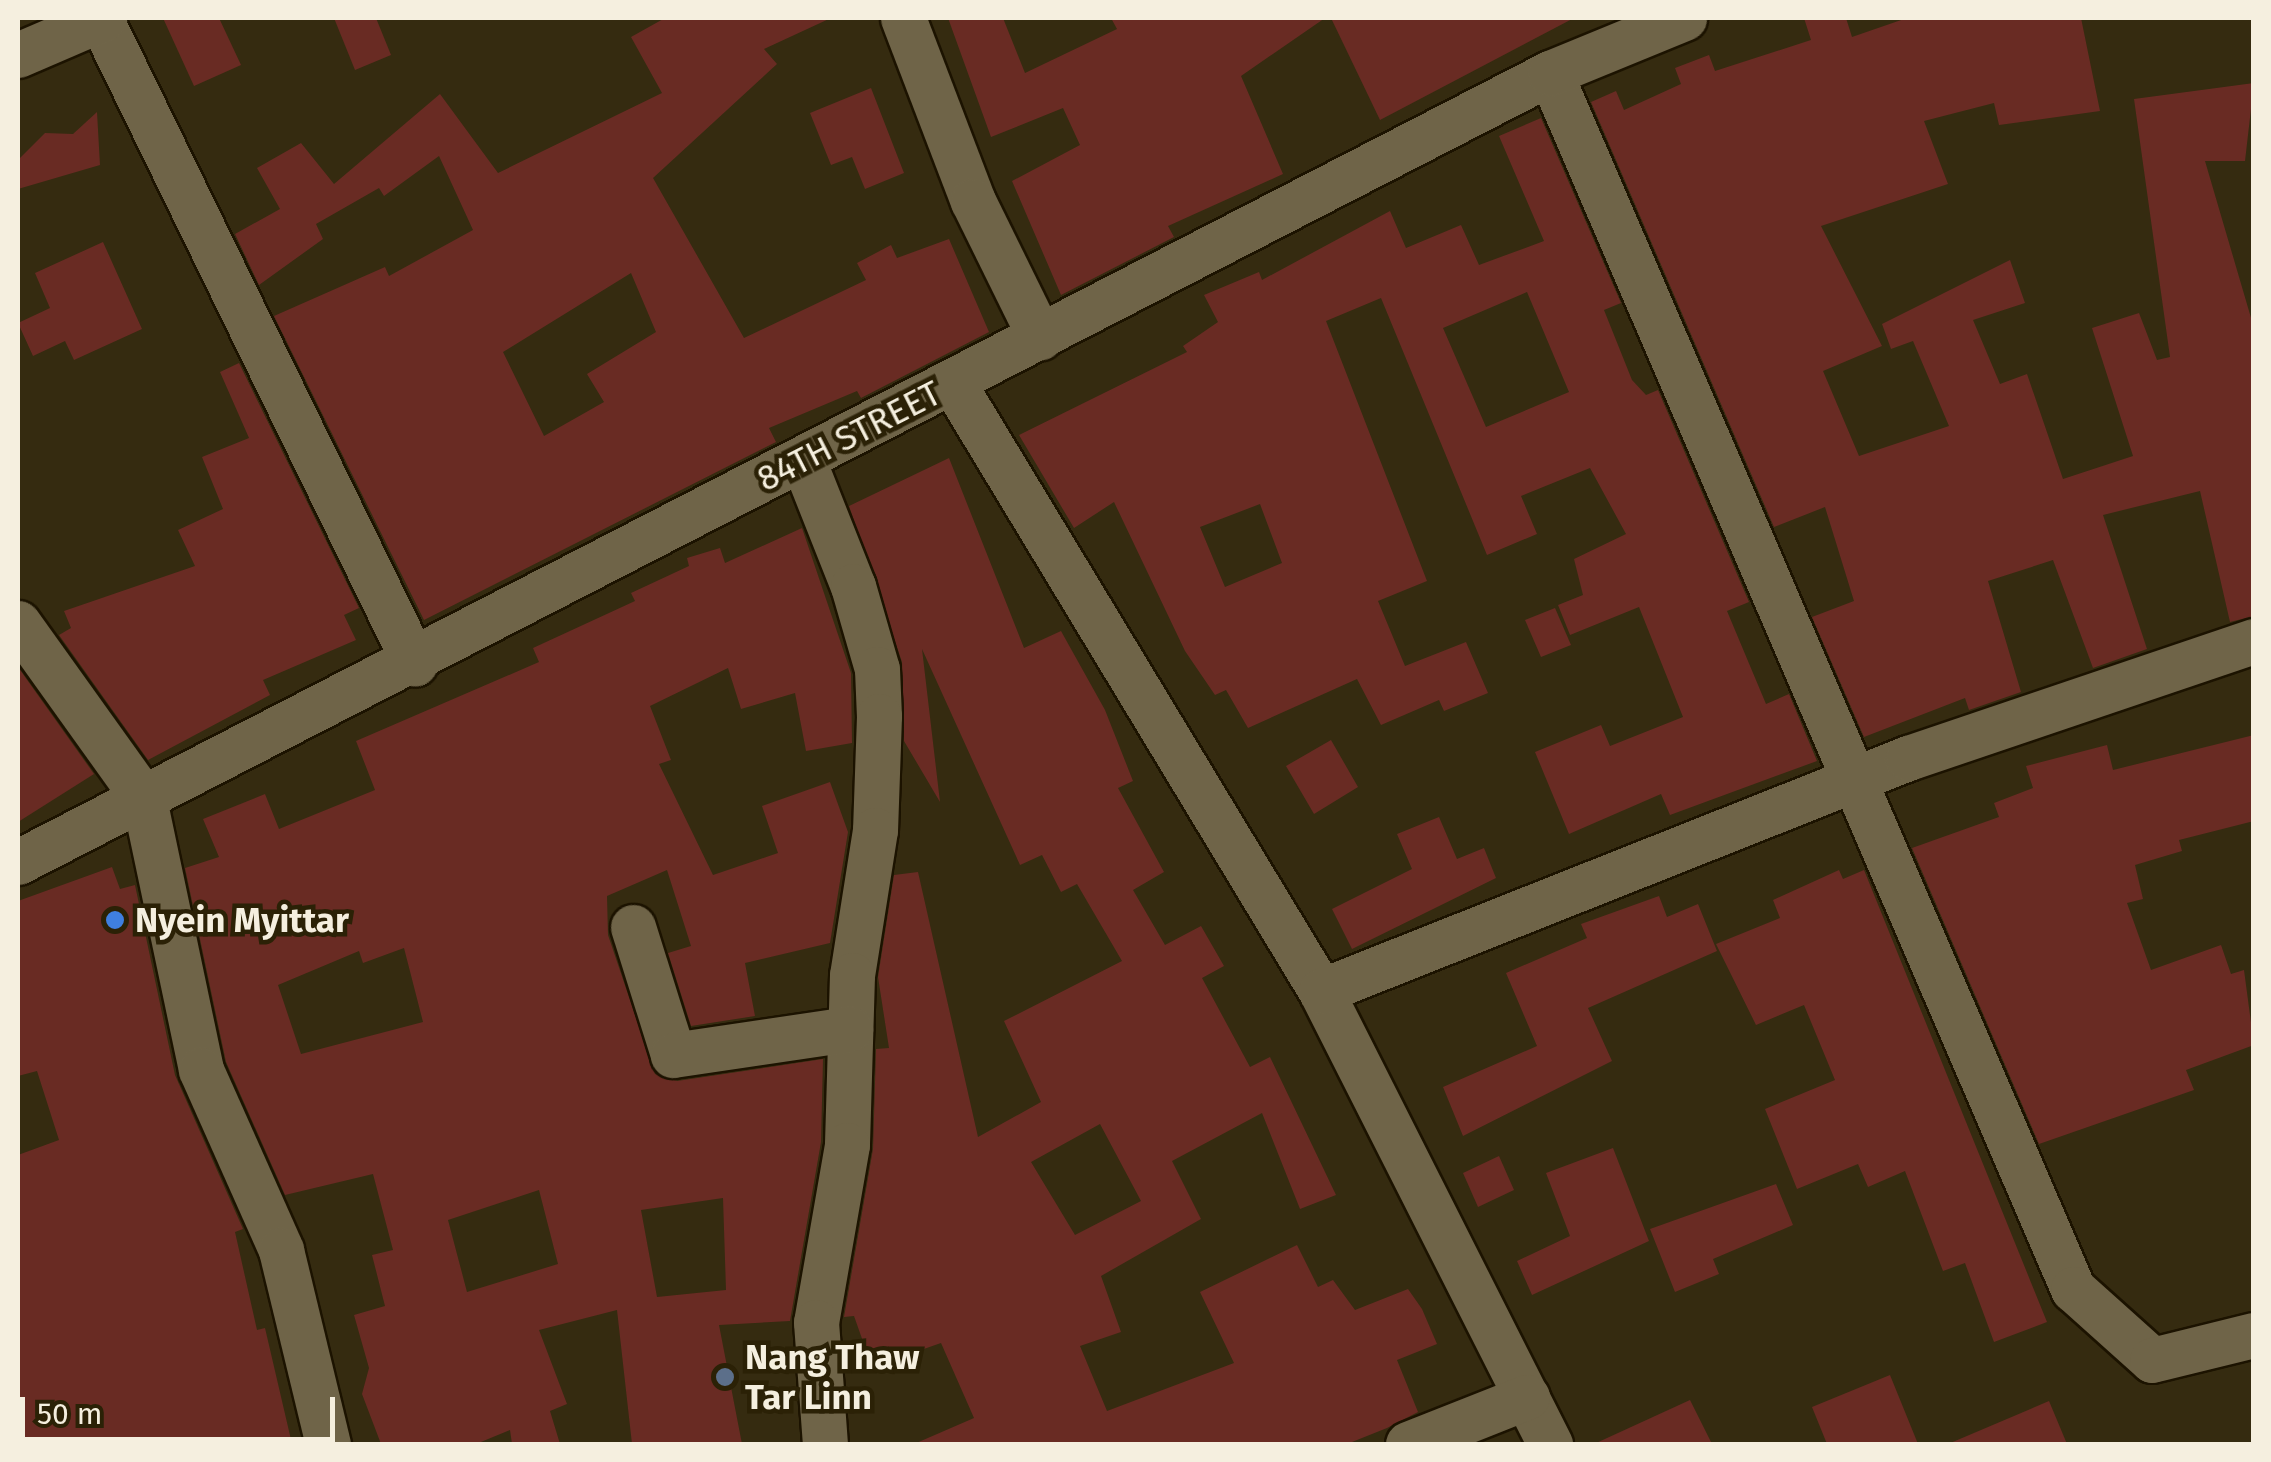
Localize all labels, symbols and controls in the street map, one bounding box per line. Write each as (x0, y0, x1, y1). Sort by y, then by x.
street label: 84TH STREET (750, 372, 948, 500)
place label: Nyein Myittar (135, 899, 349, 941)
marker: Nyein Myittar (104, 909, 126, 931)
place label: Nang Thaw Tar Linn (745, 1336, 919, 1418)
marker: Nang Thaw Tar Linn (714, 1366, 736, 1388)
scale bar (25, 1377, 340, 1439)
text: 50 m (37, 1396, 102, 1432)

